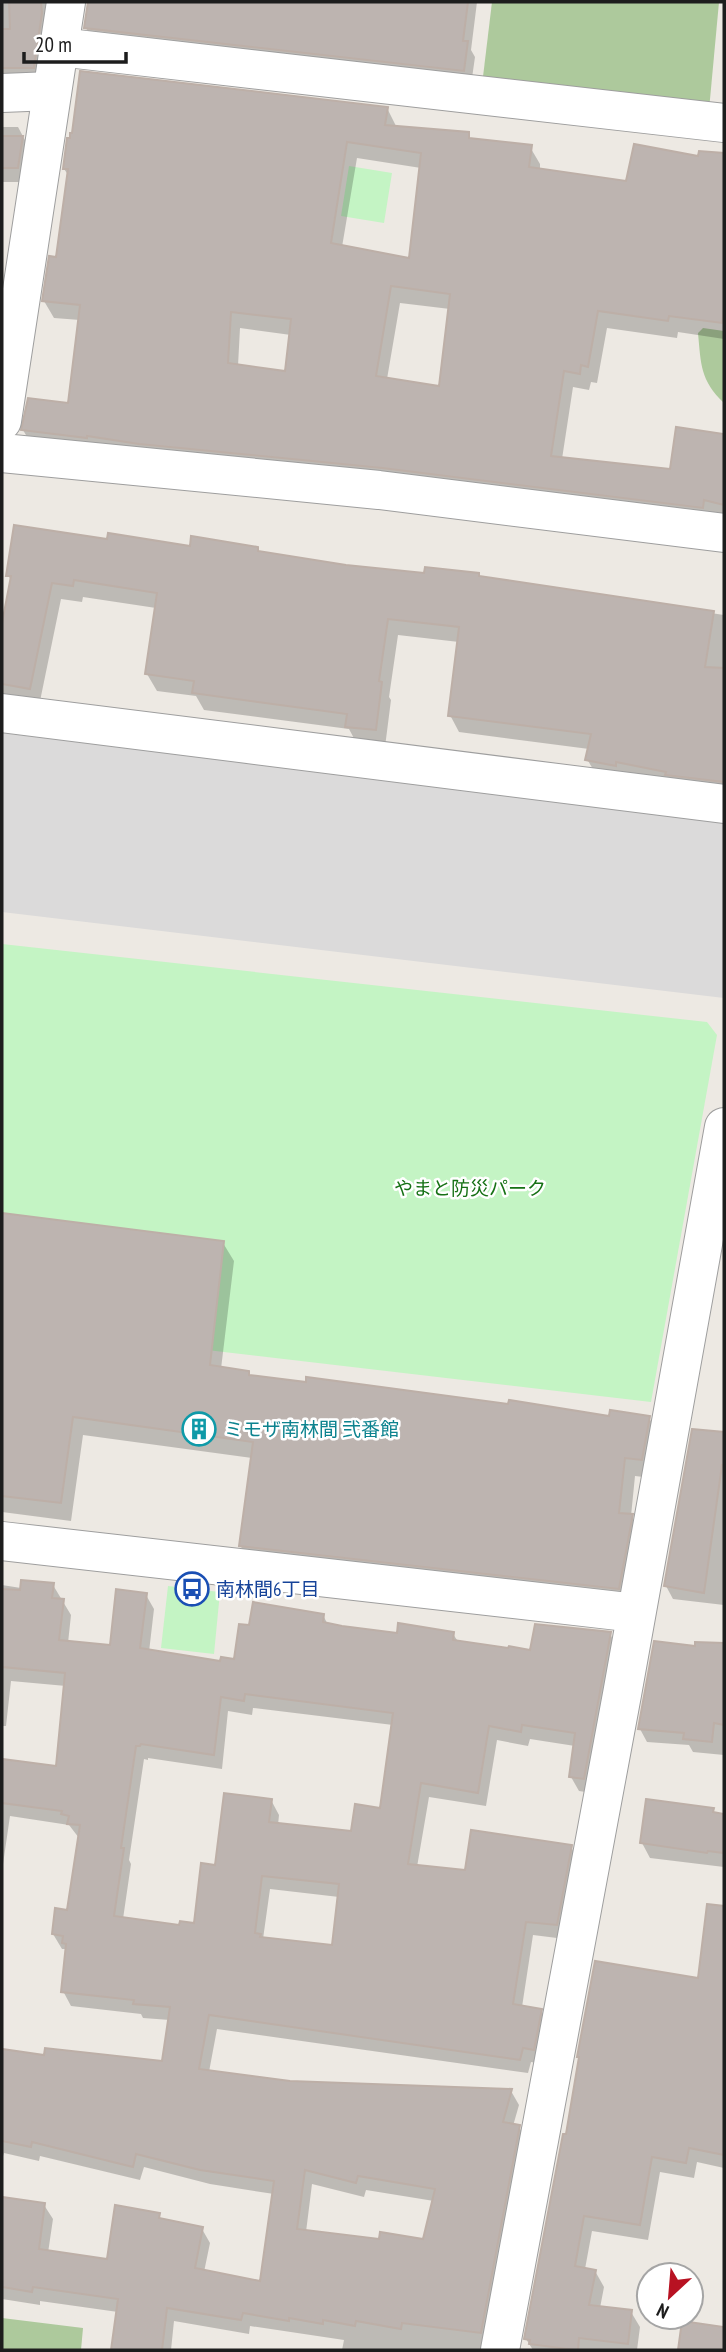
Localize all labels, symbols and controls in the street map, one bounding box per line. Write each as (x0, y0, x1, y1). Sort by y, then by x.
scale bar (24, 21, 126, 65)
text: 20 m (35, 31, 72, 58)
park label: やまと防災パーク (394, 1176, 546, 1200)
building icon: ミモザ南林間 弐番館 (180, 1410, 218, 1448)
place label: ミモザ南林間 弐番館 (224, 1417, 399, 1441)
bus stop icon: 南林間6丁目 (173, 1570, 211, 1608)
place label: 南林間6丁目 (216, 1577, 320, 1601)
north arrow (635, 2261, 705, 2331)
text: N (653, 2298, 672, 2324)

